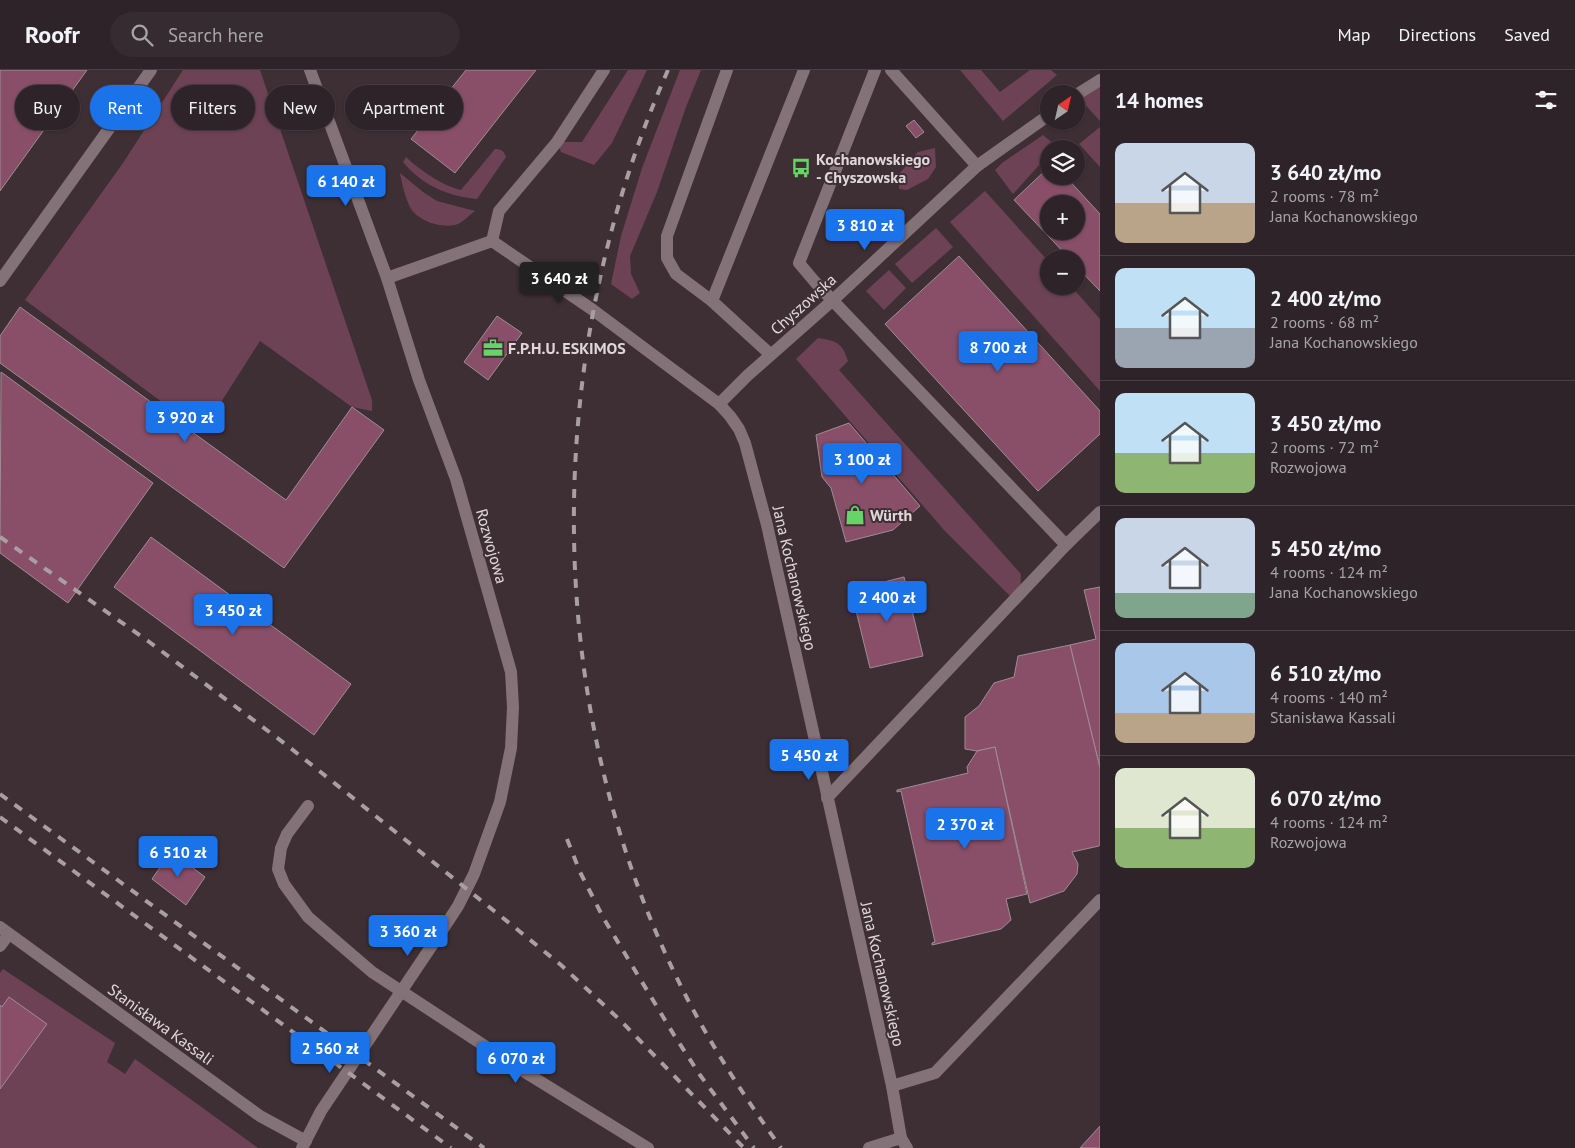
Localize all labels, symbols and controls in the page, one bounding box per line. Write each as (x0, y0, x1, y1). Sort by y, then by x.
search box (110, 12, 460, 57)
text: Roofr (25, 19, 80, 50)
icon: search (128, 21, 156, 49)
text: Search here (168, 23, 264, 47)
text: Map (1338, 23, 1370, 46)
text: Directions (1398, 23, 1476, 46)
text: Saved (1504, 23, 1550, 46)
chip: Buy (15, 85, 80, 130)
chip: Rent (90, 85, 161, 130)
chip: Filters (171, 85, 255, 130)
chip: New (265, 85, 335, 130)
chip: Apartment (345, 85, 463, 130)
north arrow (1040, 85, 1085, 130)
map controls (1040, 85, 1085, 295)
icon: filters (1532, 86, 1560, 114)
text: 14 homes (1115, 87, 1203, 114)
button: layers (1040, 140, 1085, 185)
place label: Kochanowskiego - Chyszowska (816, 149, 931, 187)
bus stop icon: Kochanowskiego - Chyszowska (790, 157, 812, 179)
text: 3 640 zł/mo (1270, 159, 1381, 186)
icon: home (1155, 163, 1215, 223)
pin: 6 140 zł (294, 164, 398, 207)
text: 6 140 zł (318, 171, 374, 191)
text: 2 rooms · 78 m² (1270, 186, 1379, 206)
button: + (1040, 195, 1085, 240)
text: Jana Kochanowskiego (1270, 206, 1418, 226)
pin: 3 810 zł (813, 208, 917, 251)
text: 3 810 zł (837, 215, 893, 235)
button: − (1040, 250, 1085, 295)
pin: 3 640 zł (507, 262, 611, 304)
text: 3 640 zł (531, 268, 587, 288)
street label: Chyszowska (766, 269, 840, 339)
text: 2 400 zł/mo (1270, 285, 1381, 312)
icon: home (1155, 288, 1215, 348)
text: 2 rooms · 68 m² (1270, 312, 1379, 332)
pin: 8 700 zł (946, 330, 1050, 373)
text: Jana Kochanowskiego (1270, 332, 1418, 352)
office icon: F.P.H.U. ESKIMOS (482, 337, 504, 359)
text: 8 700 zł (970, 337, 1026, 357)
place label: F.P.H.U. ESKIMOS (508, 338, 626, 358)
pin: 3 920 zł (133, 400, 237, 443)
text: 3 920 zł (157, 407, 213, 427)
text: 3 450 zł/mo (1270, 410, 1381, 437)
icon: home (1155, 413, 1215, 473)
text: 2 rooms · 72 m² (1270, 437, 1379, 457)
pin: 3 100 zł (810, 442, 914, 485)
text: 3 100 zł (834, 449, 890, 469)
text: Rozwojowa (1270, 457, 1347, 477)
street label: Jana Kochanowskiego (768, 503, 821, 652)
shop icon: Würth (844, 504, 866, 526)
place label: Würth (870, 505, 912, 525)
street label: Rozwojowa (472, 506, 512, 586)
text: 5 450 zł/mo (1270, 535, 1381, 562)
icon: home (1155, 538, 1215, 598)
text: 4 rooms · 124 m² (1270, 562, 1388, 582)
pin: 2 400 zł (835, 580, 939, 623)
text: Jana Kochanowskiego (1270, 582, 1418, 602)
text: 2 400 zł (859, 587, 915, 607)
pin: 3 450 zł (181, 594, 285, 636)
text: 3 450 zł (205, 600, 261, 620)
text: 6 510 zł/mo (1270, 660, 1381, 687)
icon: home (1155, 663, 1215, 723)
text: 4 rooms · 140 m² (1270, 687, 1388, 707)
text: Stanisława Kassali (1270, 707, 1396, 727)
pin: 5 450 zł (757, 738, 861, 781)
text: 5 450 zł (781, 745, 837, 765)
text: 6 070 zł/mo (1270, 785, 1381, 812)
icon: home (1155, 788, 1215, 848)
pin: 2 370 zł (913, 808, 1017, 850)
text: 4 rooms · 124 m² (1270, 812, 1388, 832)
text: 2 370 zł (937, 814, 993, 834)
text: Rozwojowa (1270, 832, 1347, 852)
pin: 6 510 zł (126, 836, 230, 878)
text: 6 510 zł (150, 842, 206, 862)
street label: Jana Kochanowskiego (856, 899, 909, 1048)
pin: 3 360 zł (356, 914, 460, 957)
text: 3 360 zł (380, 921, 436, 941)
street label: Stanisława Kassali (104, 979, 218, 1069)
pin: 2 560 zł (278, 1032, 382, 1074)
text: 2 560 zł (302, 1038, 358, 1058)
pin: 6 070 zł (464, 1042, 568, 1084)
text: 6 070 zł (488, 1048, 544, 1068)

